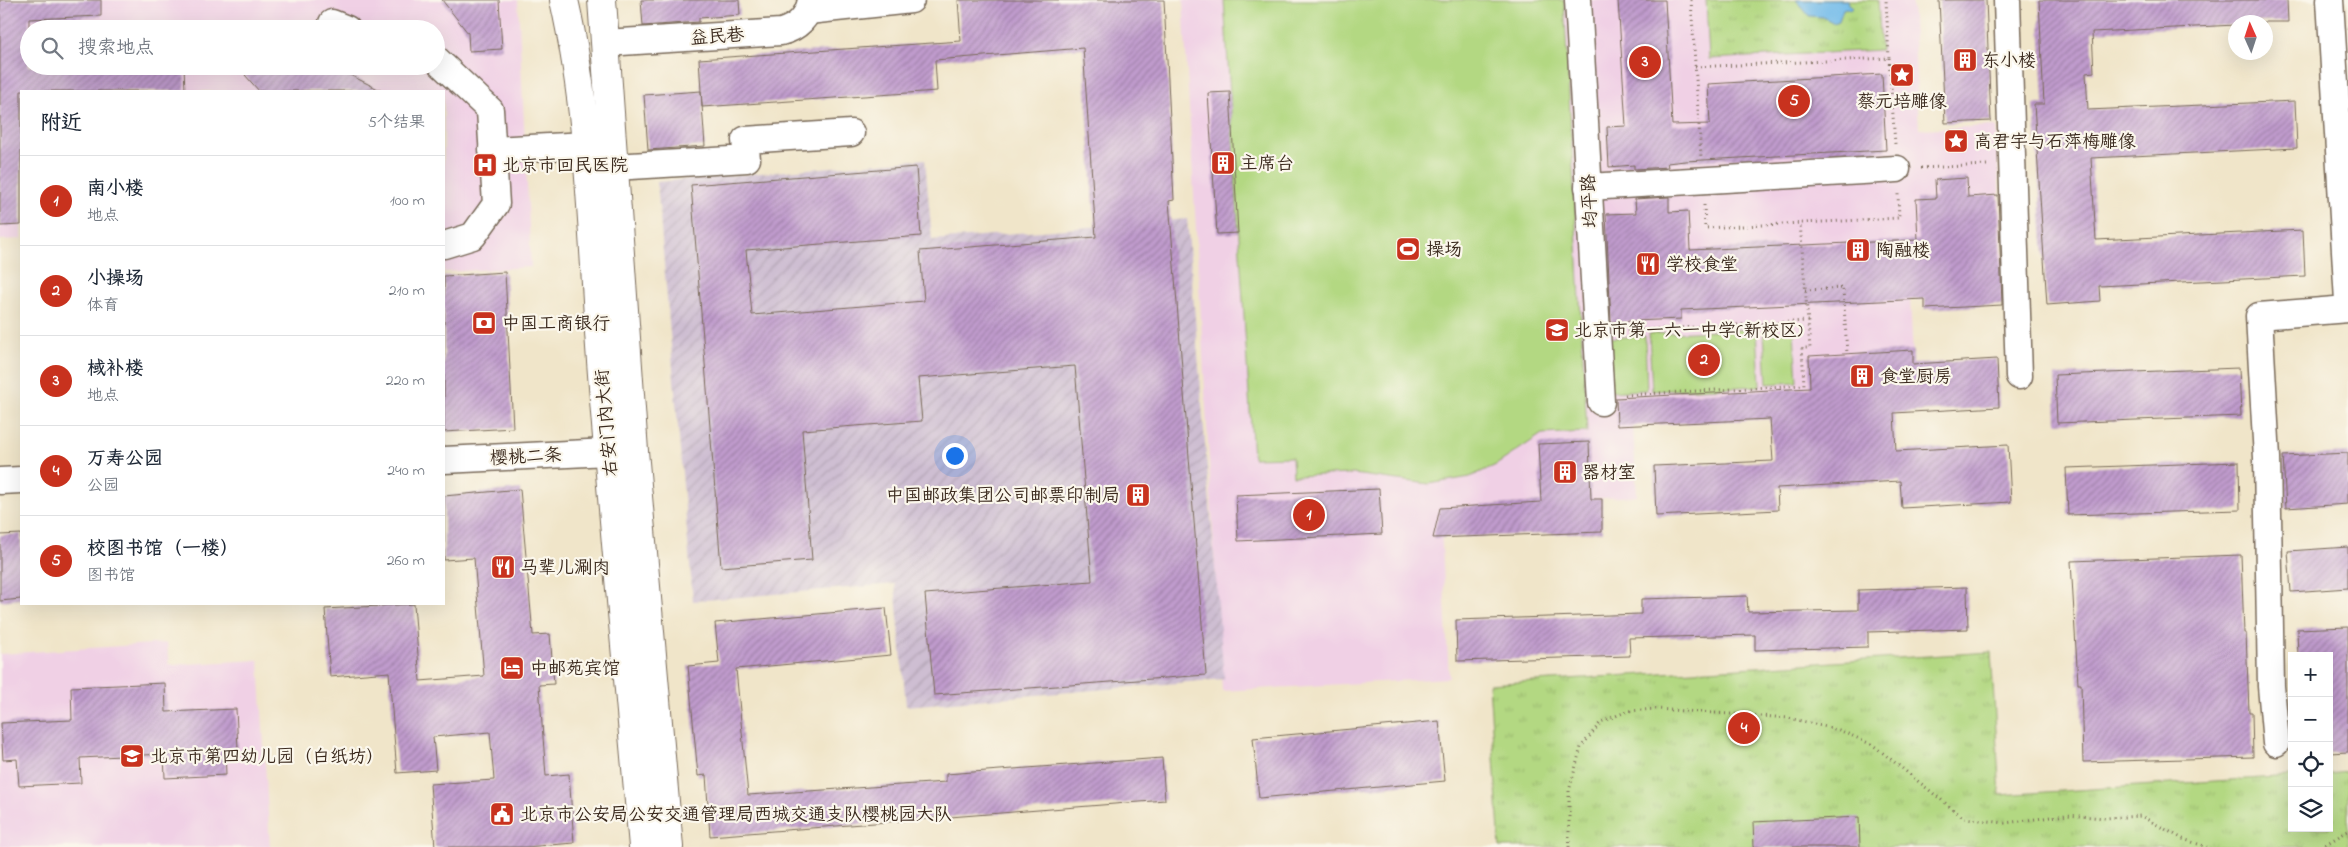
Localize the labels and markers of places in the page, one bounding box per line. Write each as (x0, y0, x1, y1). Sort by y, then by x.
pin: 3 (1629, 43, 1661, 81)
building icon: 东小楼 (1952, 47, 1978, 73)
place label: 东小楼 (1982, 49, 2036, 75)
place icon: 蔡元培雕像 (1889, 62, 1915, 88)
pin: 5 (1778, 82, 1810, 120)
place label: 蔡元培雕像 (1857, 90, 1947, 116)
place icon: 高君宇与石萍梅雕像 (1943, 128, 1969, 154)
place label: 高君宇与石萍梅雕像 (1974, 130, 2136, 156)
building icon: 主席台 (1210, 150, 1236, 176)
hospital icon: 北京市回民医院 (472, 152, 498, 178)
place label: 主席台 (1240, 152, 1294, 178)
place label: 北京市回民医院 (502, 154, 628, 180)
sports icon: 操场 (1395, 236, 1421, 262)
building icon: 陶融楼 (1845, 237, 1871, 263)
place label: 操场 (1426, 238, 1462, 264)
place label: 陶融楼 (1876, 239, 1930, 265)
restaurant icon: 学校食堂 (1635, 251, 1661, 277)
place label: 学校食堂 (1666, 253, 1738, 279)
bank icon: 中国工商银行 (471, 310, 497, 336)
place label: 中国工商银行 (502, 312, 610, 338)
school or university icon: 北京市第一六一中学(新校区) (1544, 317, 1570, 343)
place label: 北京市第一六一中学(新校区) (1574, 319, 1803, 345)
pin: 2 (1688, 341, 1720, 379)
building icon: 食堂厨房 (1849, 363, 1875, 389)
place label: 食堂厨房 (1880, 365, 1952, 391)
building icon: 器材室 (1552, 459, 1578, 485)
place label: 器材室 (1582, 461, 1636, 487)
building icon: 中国邮政集团公司邮票印制局 (1125, 482, 1151, 508)
place label: 中国邮政集团公司邮票印制局 (886, 484, 1120, 510)
pin: 1 (1293, 496, 1325, 534)
restaurant icon: 马辈儿涮肉 (490, 554, 516, 580)
place label: 马辈儿涮肉 (520, 556, 610, 582)
hotel icon: 中邮苑宾馆 (499, 655, 525, 681)
place label: 中邮苑宾馆 (530, 657, 620, 683)
pin: 4 (1728, 709, 1760, 747)
school or university icon: 北京市第四幼儿园（白纸坊） (119, 743, 145, 769)
place label: 北京市第四幼儿园（白纸坊） (150, 745, 384, 771)
public building icon: 北京市公安局公安交通管理局西城交通支队樱桃园大队 (489, 801, 515, 827)
place label: 北京市公安局公安交通管理局西城交通支队樱桃园大队 (520, 803, 952, 829)

